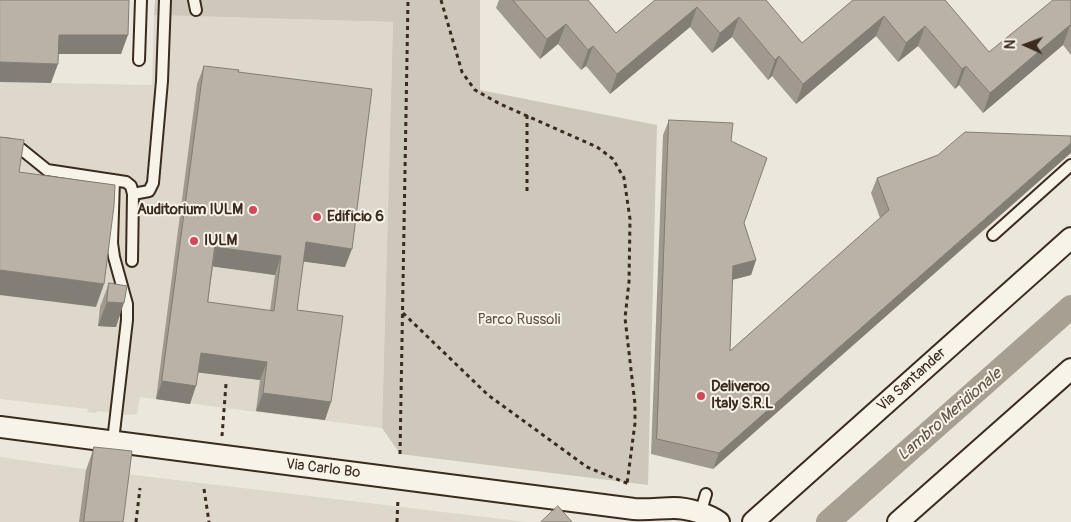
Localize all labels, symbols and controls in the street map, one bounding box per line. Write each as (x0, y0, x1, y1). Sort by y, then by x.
north arrow (1001, 20, 1051, 70)
text: N (1002, 39, 1019, 49)
place label: Auditorium IULM (137, 201, 243, 219)
marker: Auditorium IULM (247, 204, 259, 216)
place label: Edificio 6 (327, 208, 384, 226)
marker: Edificio 6 (311, 211, 323, 223)
place label: IULM (204, 232, 237, 250)
marker: IULM (188, 235, 200, 247)
park label: Parco Russoli (478, 311, 560, 329)
street label: Via Santander (874, 344, 950, 416)
water label: Lambro Meridionale (894, 365, 1006, 465)
place label: Deliveroo Italy S.R.L (711, 378, 773, 413)
marker: Deliveroo Italy S.R.L (695, 390, 707, 402)
street label: Via Carlo Bo (285, 456, 361, 482)

